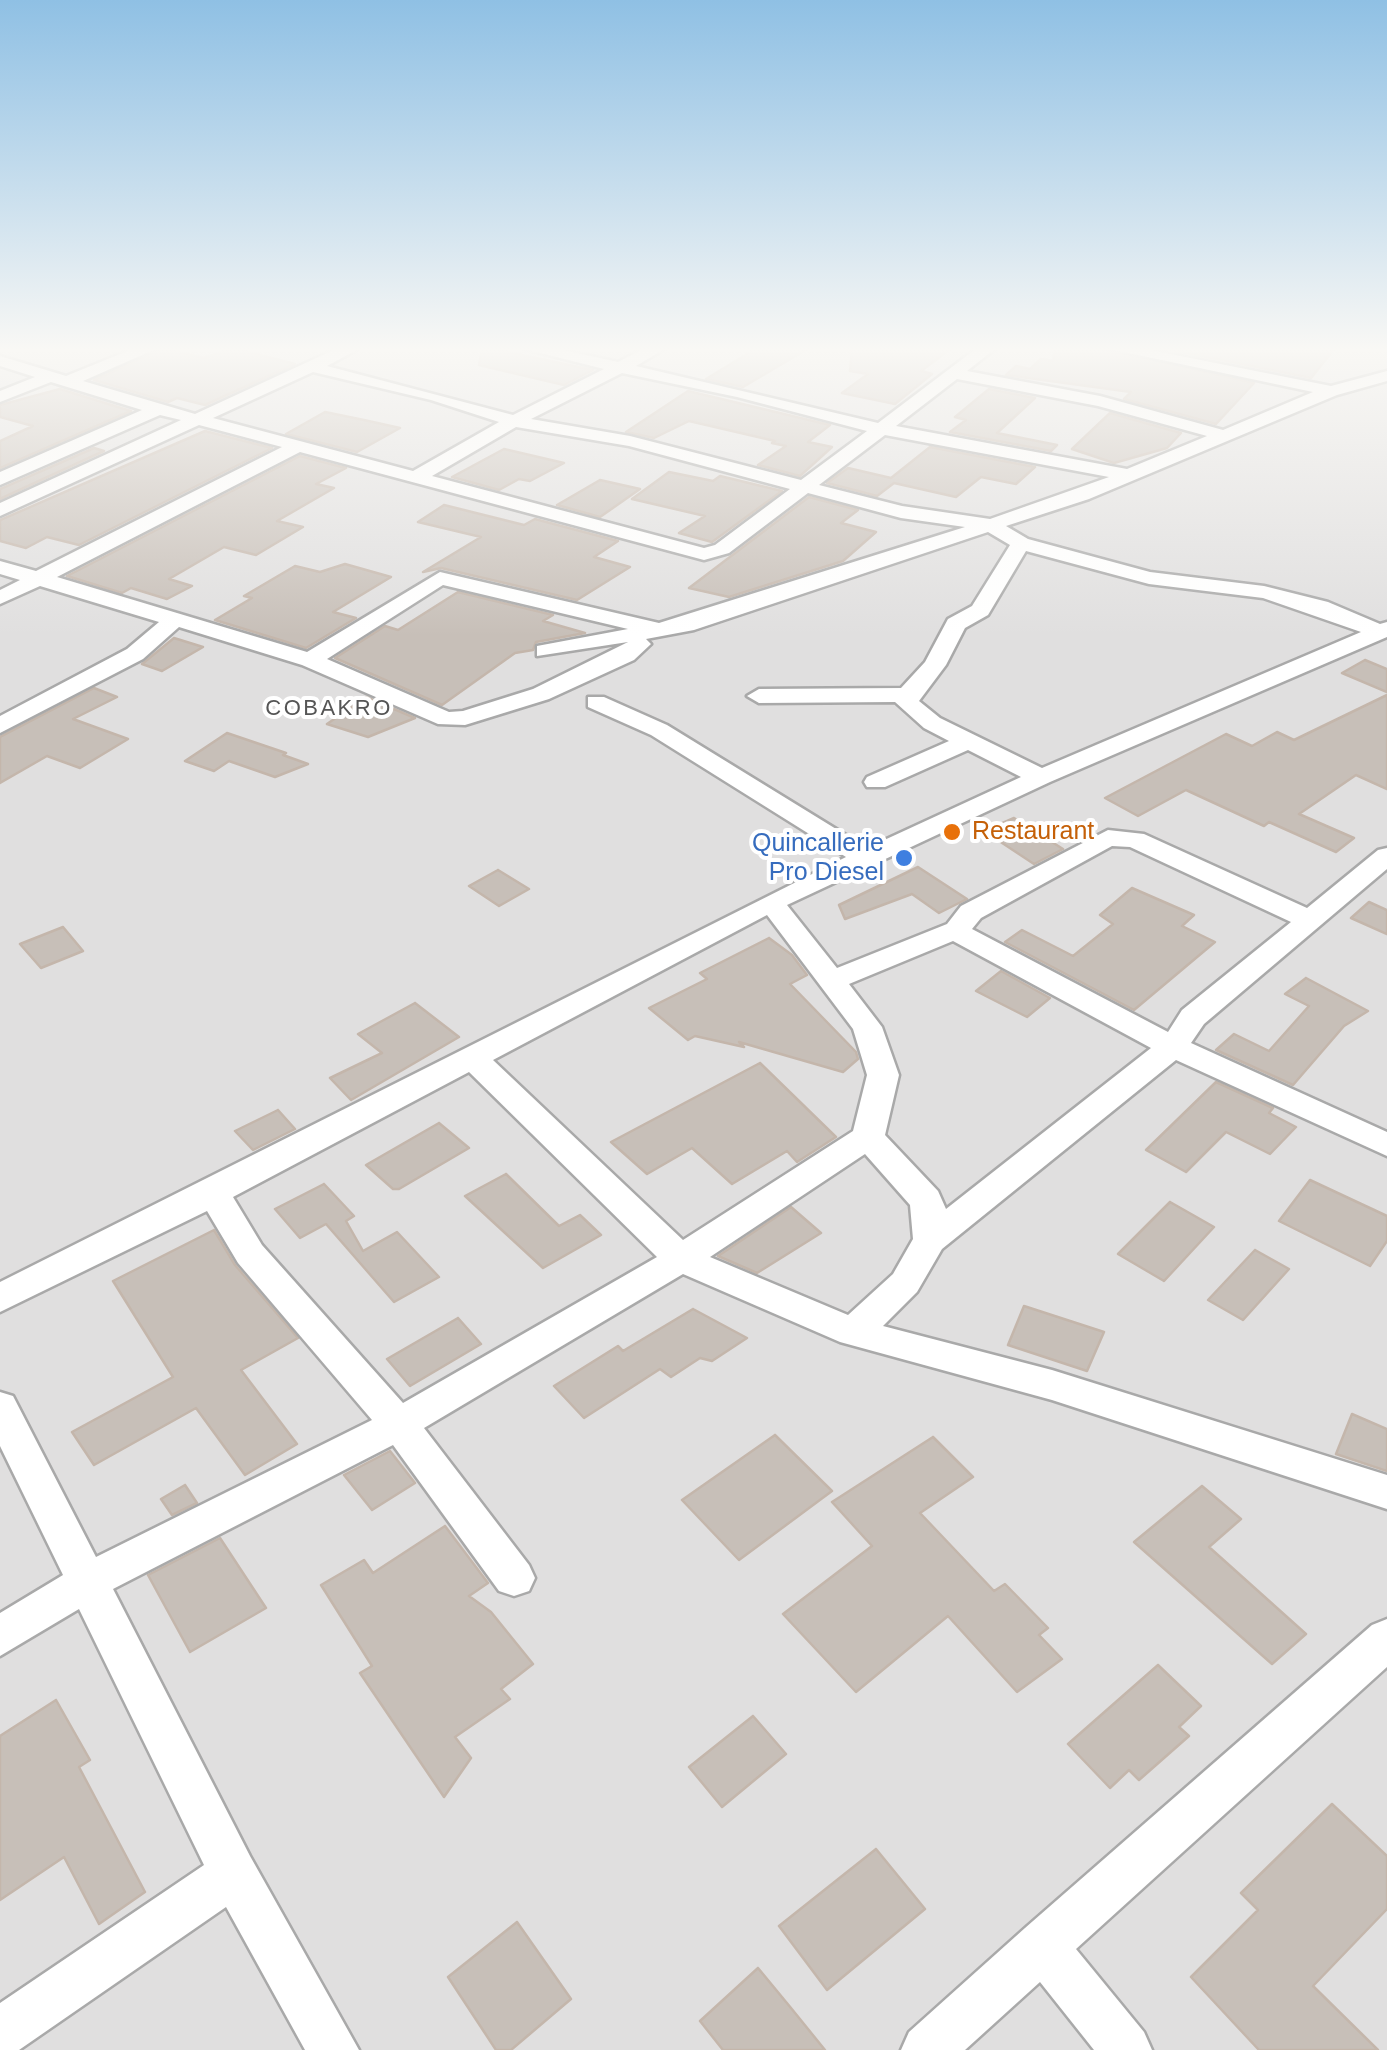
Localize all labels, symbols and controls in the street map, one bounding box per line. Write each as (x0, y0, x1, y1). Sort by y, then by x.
district label: COBAKRO (265, 696, 393, 722)
place label: Restaurant (972, 817, 1094, 847)
marker: Restaurant (941, 821, 963, 843)
place label: Quincallerie Pro Diesel (752, 829, 884, 888)
marker: Quincallerie Pro Diesel (893, 847, 915, 869)

